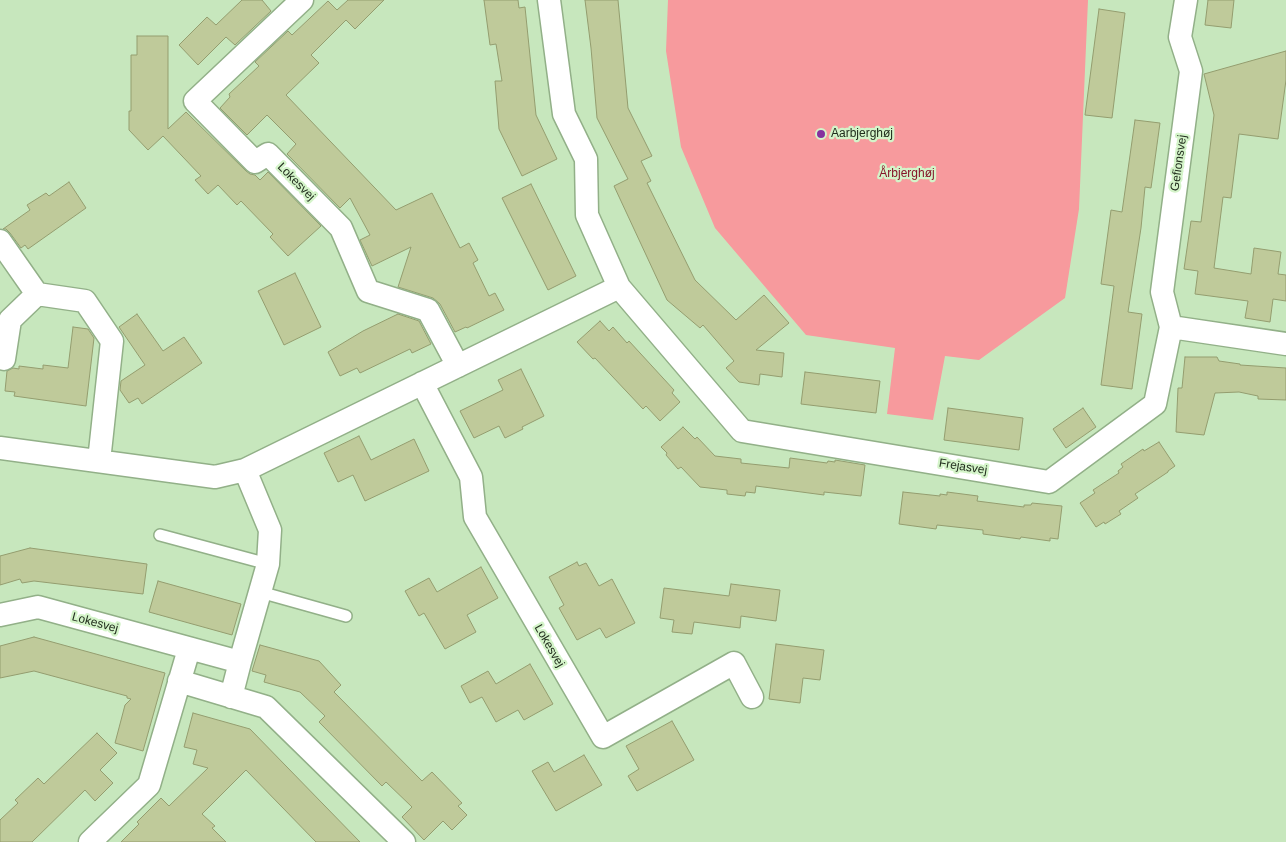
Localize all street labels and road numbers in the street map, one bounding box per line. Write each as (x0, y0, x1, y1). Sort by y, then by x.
street label: Gefionsvej (1168, 134, 1190, 192)
street label: Lokesvej (274, 160, 318, 204)
street label: Frejasvej (938, 456, 988, 478)
street label: Lokesvej (70, 610, 120, 636)
street label: Lokesvej (531, 622, 567, 670)

